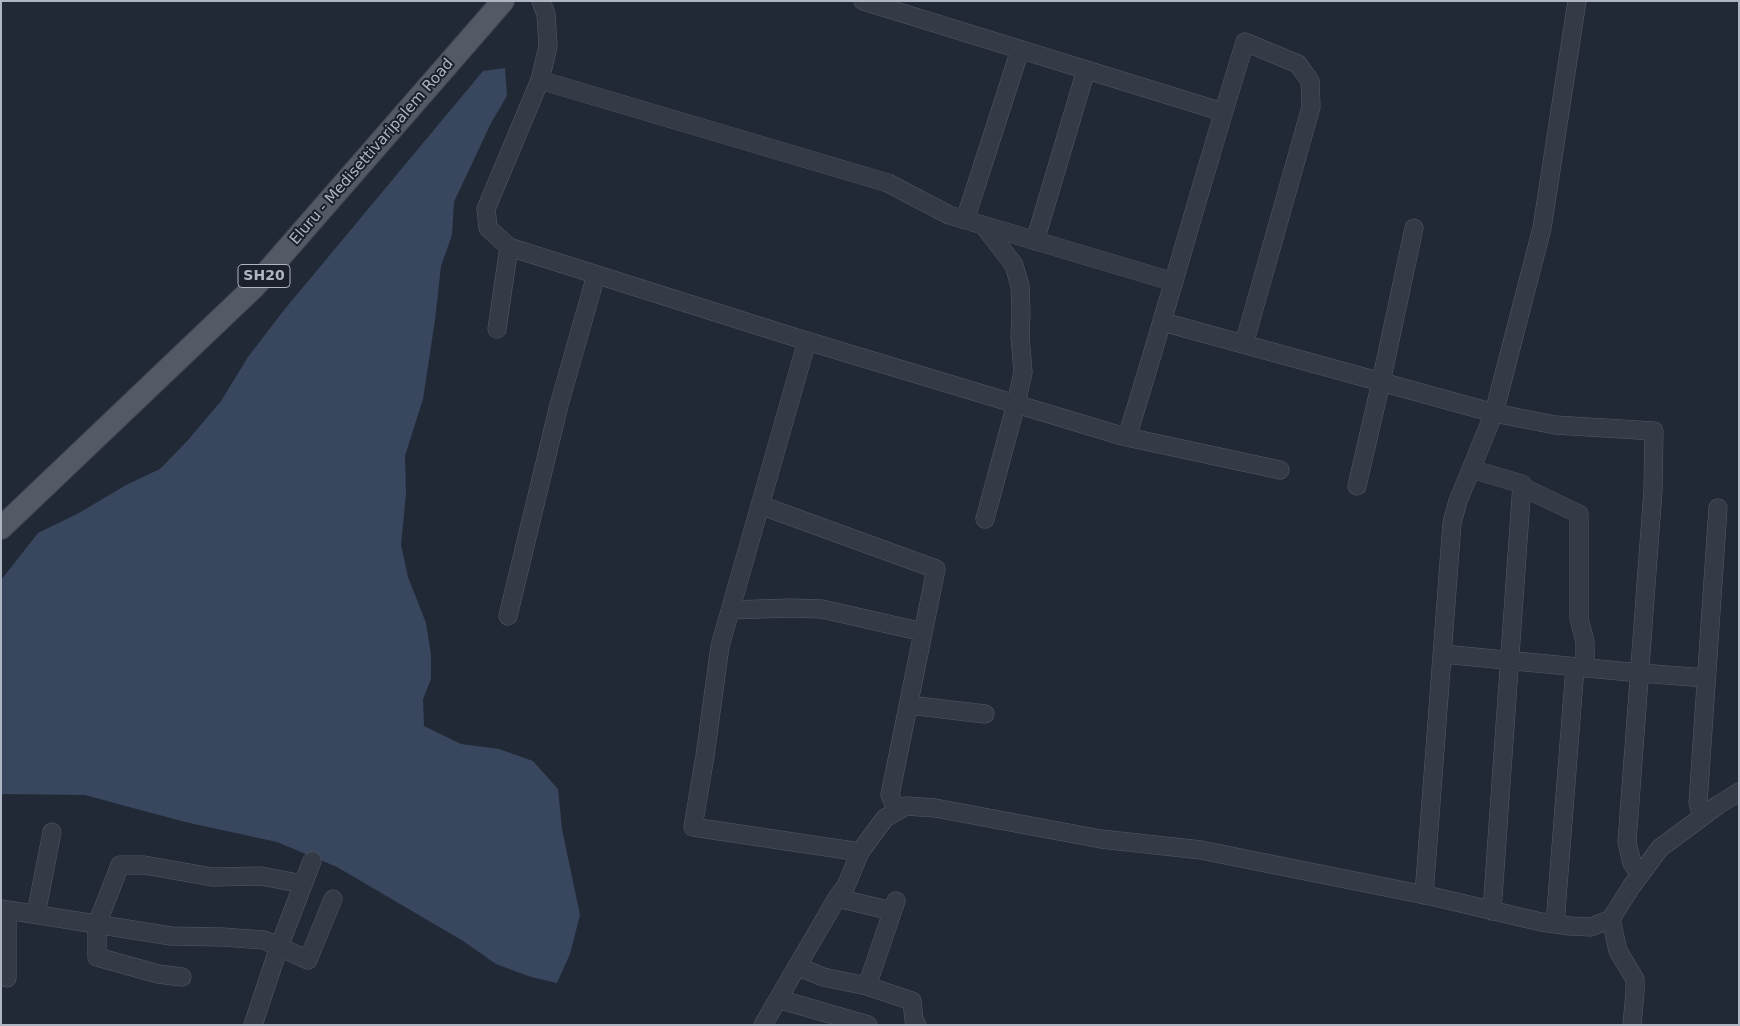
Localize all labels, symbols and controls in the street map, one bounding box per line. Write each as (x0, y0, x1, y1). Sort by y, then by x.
street label: Eluru - Medisettivaripalem Road (286, 55, 458, 249)
road number: SH20 (238, 264, 290, 288)

